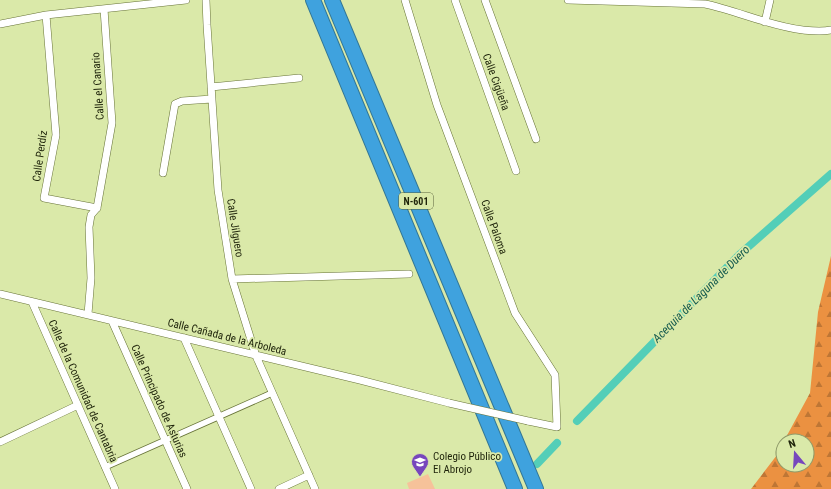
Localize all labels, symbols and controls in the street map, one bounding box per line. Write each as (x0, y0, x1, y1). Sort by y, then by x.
street label: Calle el Canario (89, 51, 107, 120)
street label: Calle Cigüeña (480, 52, 512, 112)
street label: Calle Perdíz (30, 129, 50, 182)
road number: N-601 (399, 193, 433, 209)
street label: Calle Jilguero (224, 198, 246, 259)
street label: Calle Paloma (478, 198, 510, 256)
water label: Acequia de Laguna de Duero (649, 243, 752, 346)
street label: Calle Cañada de la Arboleda (166, 316, 288, 358)
street label: Calle de la Comunidad de Cantabria (46, 318, 120, 464)
street label: Calle Principado de Asturias (128, 342, 190, 460)
north arrow (775, 433, 815, 473)
text: N (787, 437, 798, 451)
place label: Colegio Público El Abrojo (433, 450, 501, 476)
school or university icon: Colegio Público El Abrojo (410, 452, 430, 477)

